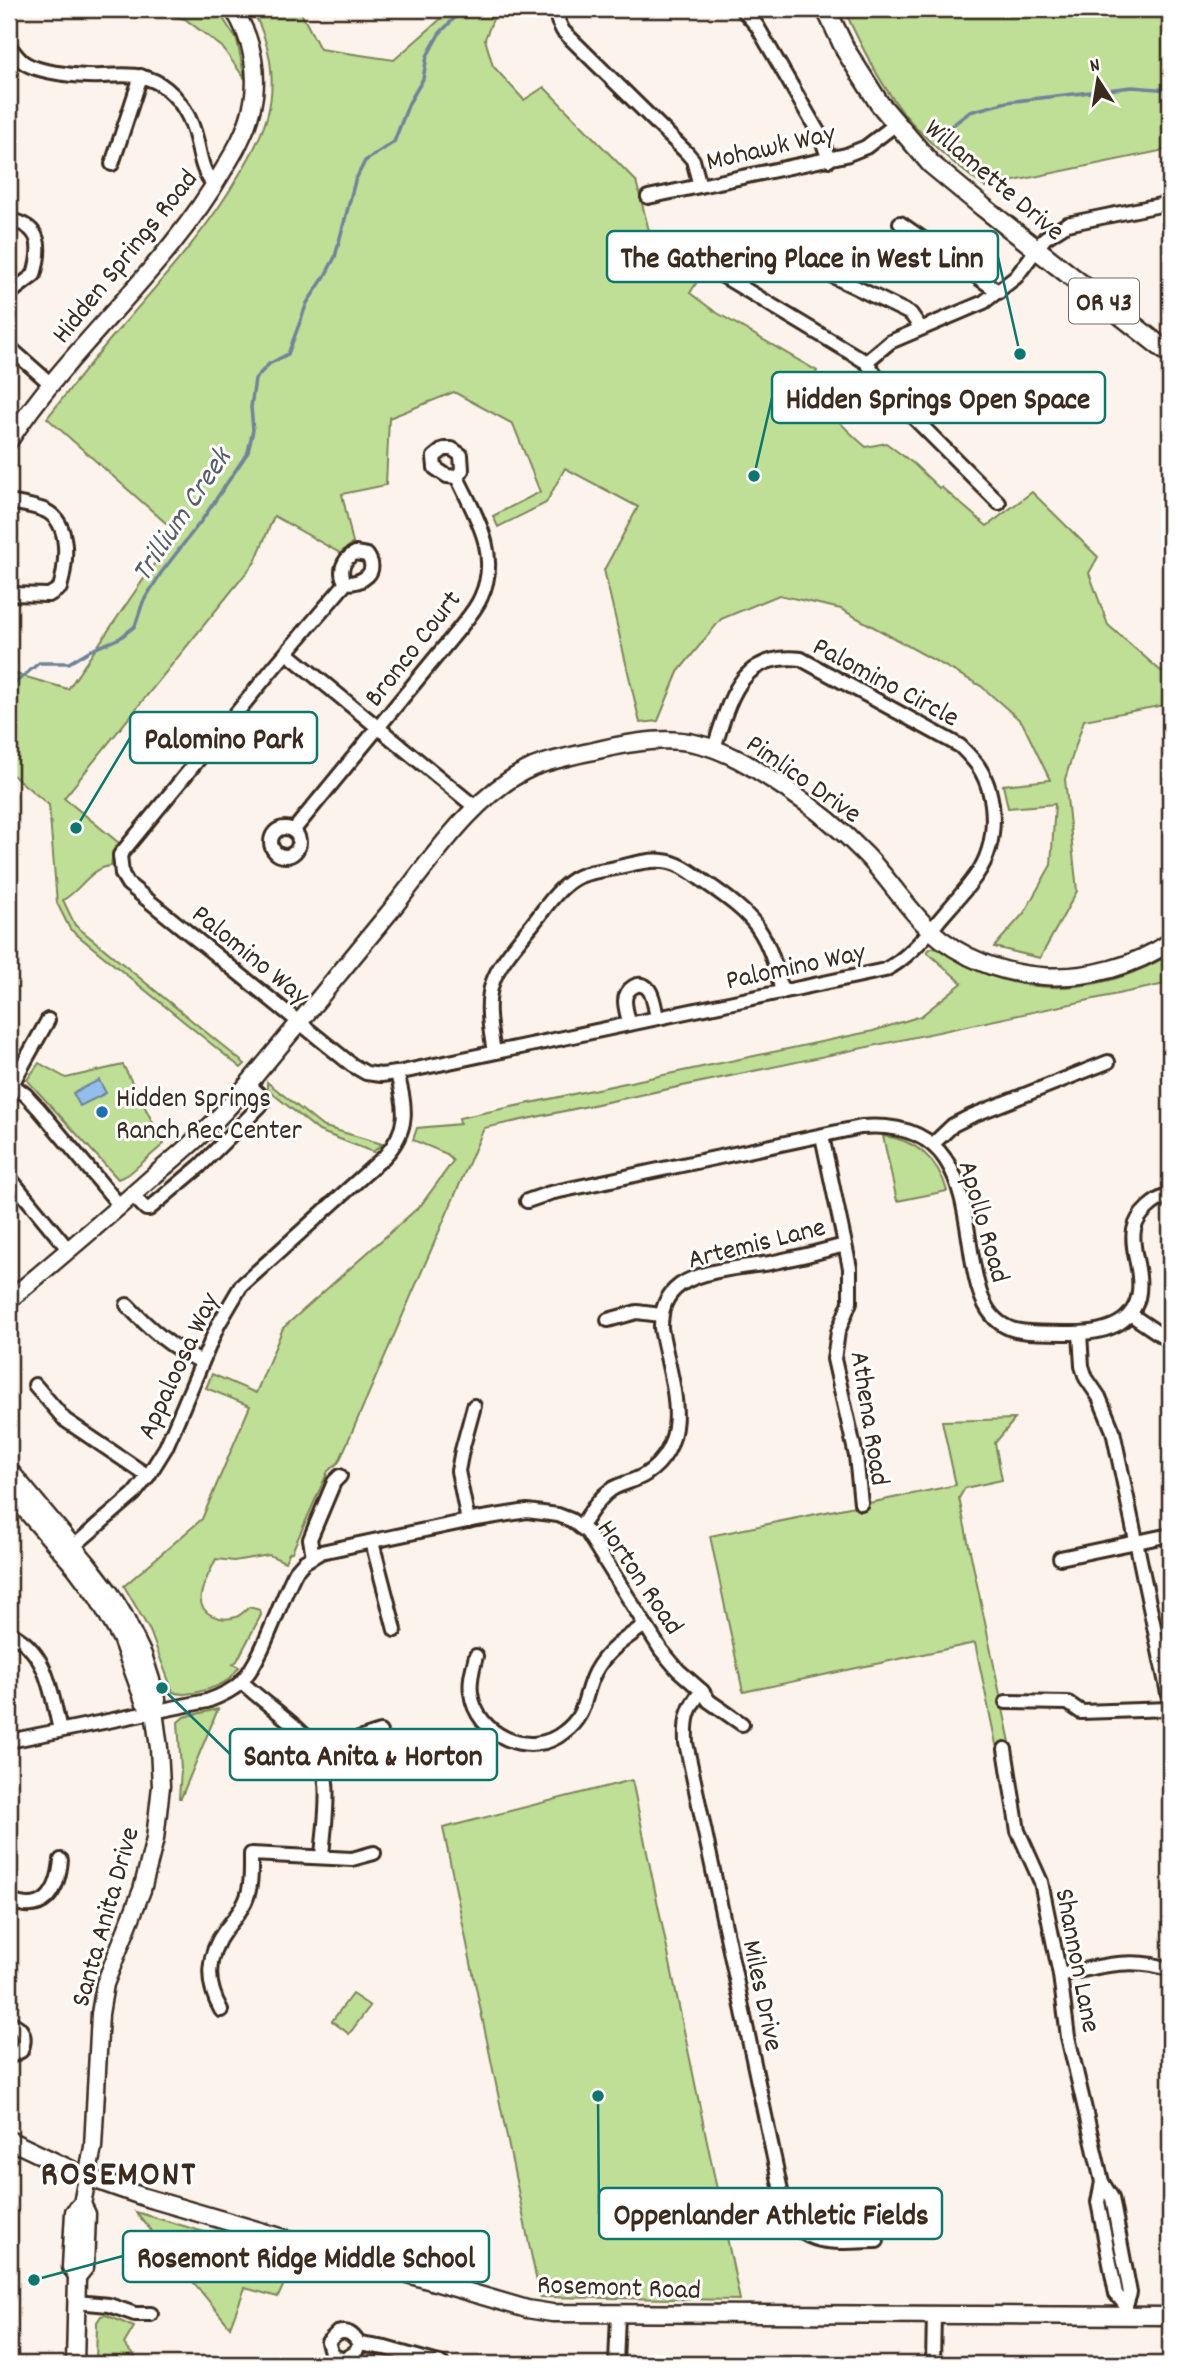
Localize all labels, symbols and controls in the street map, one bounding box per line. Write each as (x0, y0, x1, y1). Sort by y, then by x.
north arrow (1064, 46, 1134, 116)
text: N (1088, 53, 1103, 81)
street label: Willamette Drive (914, 111, 1072, 253)
street label: Mohawk Way (703, 115, 840, 184)
street label: Hidden Springs Road (44, 162, 210, 354)
callout: The Gathering Place in West Linn (607, 231, 998, 282)
text: The Gathering Place in West Linn (620, 240, 984, 283)
road number: OR 43 (1069, 278, 1139, 324)
callout: Hidden Springs Open Space (772, 372, 1105, 423)
text: Hidden Springs Open Space (786, 381, 1090, 424)
water label: Trillium Creek (123, 439, 246, 592)
street label: Bronco Court (357, 583, 473, 717)
street label: Palomino Circle (804, 629, 965, 740)
callout: Palomino Park (130, 712, 317, 763)
text: Palomino Park (144, 721, 304, 764)
street label: Pimlico Drive (736, 727, 868, 836)
street label: Palomino Way (181, 897, 317, 1017)
street label: Palomino Way (723, 934, 870, 1003)
place label: Hidden Springs Ranch Rec Center (116, 1081, 303, 1153)
marker: Hidden Springs Ranch Rec Center (94, 1104, 110, 1120)
street label: Apollo Road (945, 1157, 1018, 1288)
street label: Artemis Lane (684, 1209, 830, 1282)
street label: Appaloosa Way (129, 1287, 232, 1447)
street label: Athena Road (837, 1349, 897, 1489)
street label: Horton Road (584, 1513, 691, 1645)
callout: Santa Anita & Horton (230, 1729, 497, 1780)
text: Santa Anita & Horton (243, 1738, 483, 1781)
street label: Santa Anita Drive (63, 1823, 153, 2012)
street label: Shannon Lane (1042, 1886, 1109, 2036)
street label: Miles Drive (729, 1937, 791, 2055)
district label: ROSEMONT (41, 2152, 197, 2202)
callout: Oppenlander Athletic Fields (599, 2188, 942, 2239)
text: Oppenlander Athletic Fields (613, 2197, 929, 2240)
callout: Rosemont Ridge Middle School (123, 2231, 489, 2282)
text: Rosemont Ridge Middle School (137, 2240, 476, 2283)
street label: Rosemont Road (536, 2267, 701, 2313)

